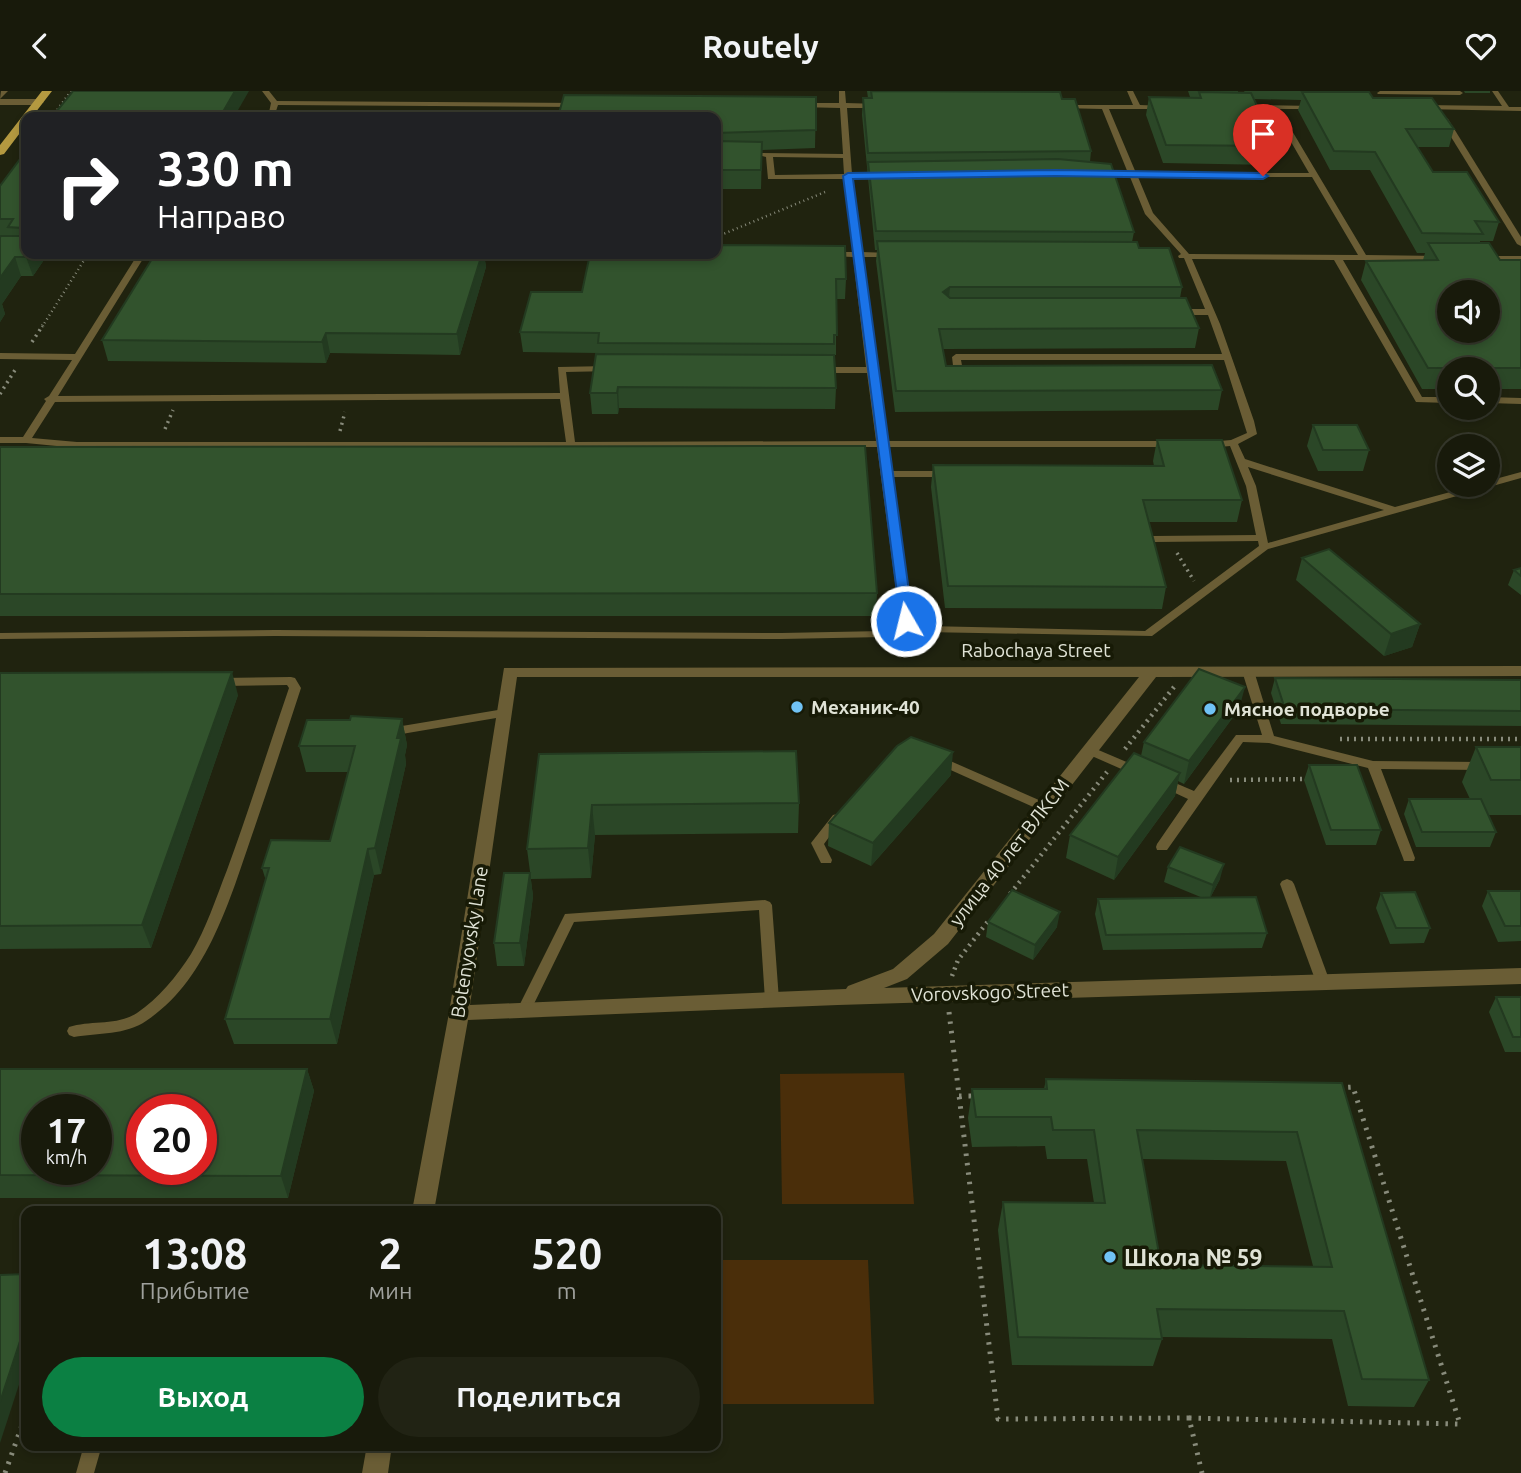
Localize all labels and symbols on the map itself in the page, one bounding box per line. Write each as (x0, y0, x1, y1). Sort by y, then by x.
pin (1233, 104, 1293, 176)
position arrow (869, 584, 943, 658)
street label: Rabochaya Street (961, 639, 1111, 661)
place label: Механик-40 (811, 696, 920, 718)
place label: Мясное подворье (1224, 698, 1390, 720)
marker: Механик-40 (789, 699, 805, 715)
marker: Мясное подворье (1202, 701, 1218, 717)
street label: улица 40 лет ВЛКСМ (945, 774, 1073, 930)
street label: Botenyovsky Lane (446, 864, 492, 1020)
street label: Vorovskogo Street (911, 978, 1070, 1006)
speed limit sign: 20 (126, 1094, 217, 1185)
place label: Школа № 59 (1124, 1245, 1263, 1270)
marker: Школа № 59 (1102, 1249, 1118, 1265)

